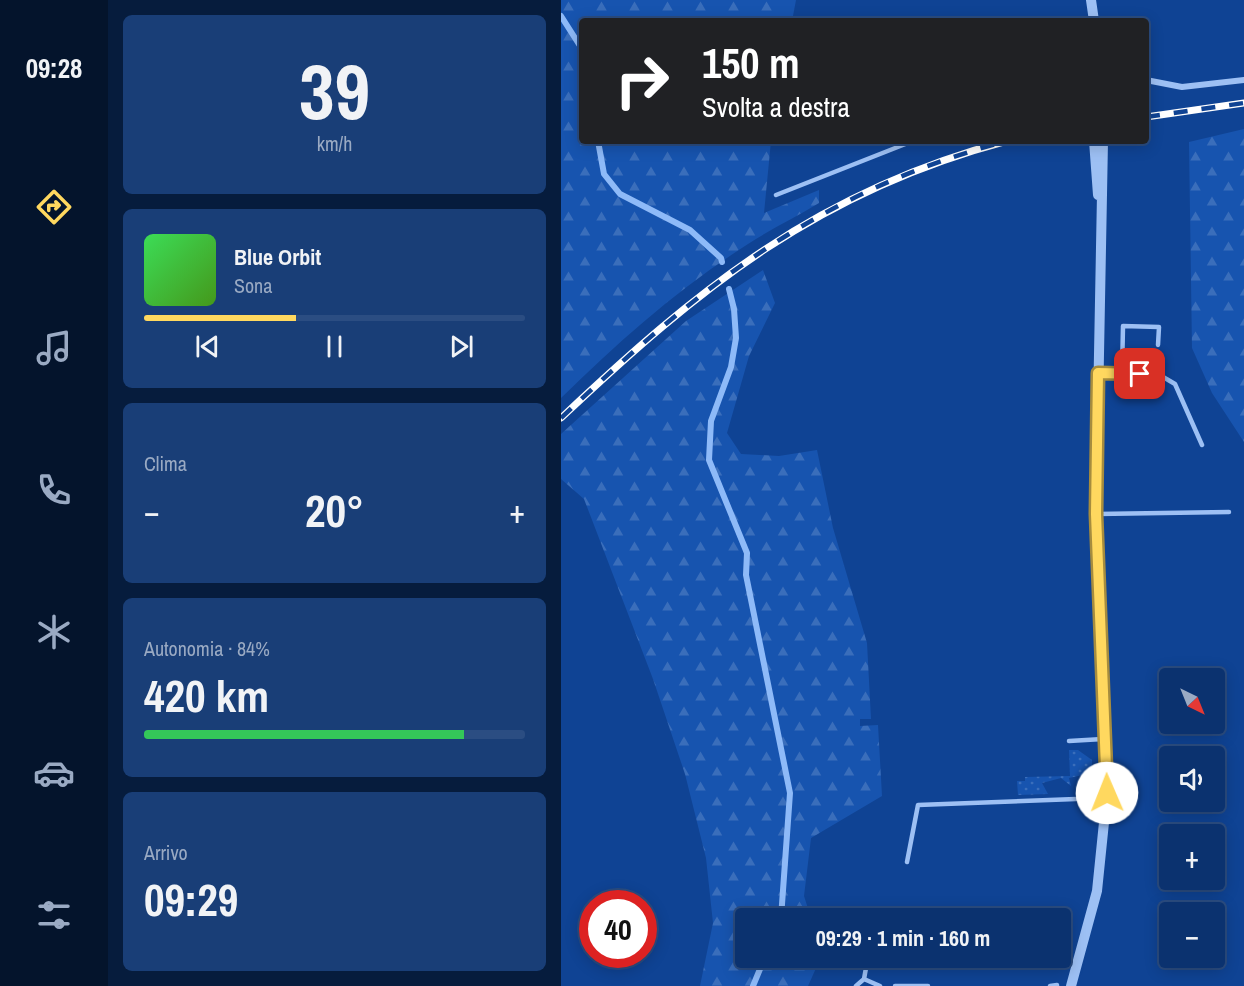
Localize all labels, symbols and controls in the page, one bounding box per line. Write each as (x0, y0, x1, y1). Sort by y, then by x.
text: 150 m (702, 35, 800, 91)
text: 39 (299, 38, 370, 143)
icon: right (603, 42, 681, 120)
text: 09:28 (26, 50, 82, 86)
text: Svolta a destra (702, 89, 850, 125)
text: km/h (317, 130, 352, 157)
icon: directions (33, 186, 75, 228)
text: Blue Orbit (234, 242, 321, 272)
text: Sona (234, 272, 272, 299)
icon: music (33, 327, 75, 369)
icon: previous (191, 330, 224, 363)
icon: pause (318, 330, 351, 363)
icon: next (445, 330, 478, 363)
pin (1114, 348, 1165, 399)
icon: arrive (1123, 357, 1156, 390)
text: Clima (144, 450, 187, 477)
icon: phone (33, 469, 75, 511)
text: 20° (305, 480, 364, 541)
text: − (144, 489, 160, 533)
text: + (509, 489, 525, 533)
icon: climate (33, 611, 75, 653)
text: Autonomia · 84% (144, 635, 270, 662)
text: 420 km (144, 665, 269, 726)
north arrow (1159, 668, 1225, 734)
map controls (1159, 668, 1225, 968)
button: sound (1159, 746, 1225, 812)
icon: car (33, 752, 75, 794)
position arrow (1075, 761, 1139, 825)
button: + (1159, 824, 1225, 890)
text: Arrivo (144, 839, 188, 866)
text: 09:29 (144, 869, 238, 930)
speed limit sign: 40 (579, 890, 657, 968)
icon: filters (33, 894, 75, 936)
button: − (1159, 902, 1225, 968)
text: 09:29 · 1 min · 160 m (816, 923, 990, 953)

